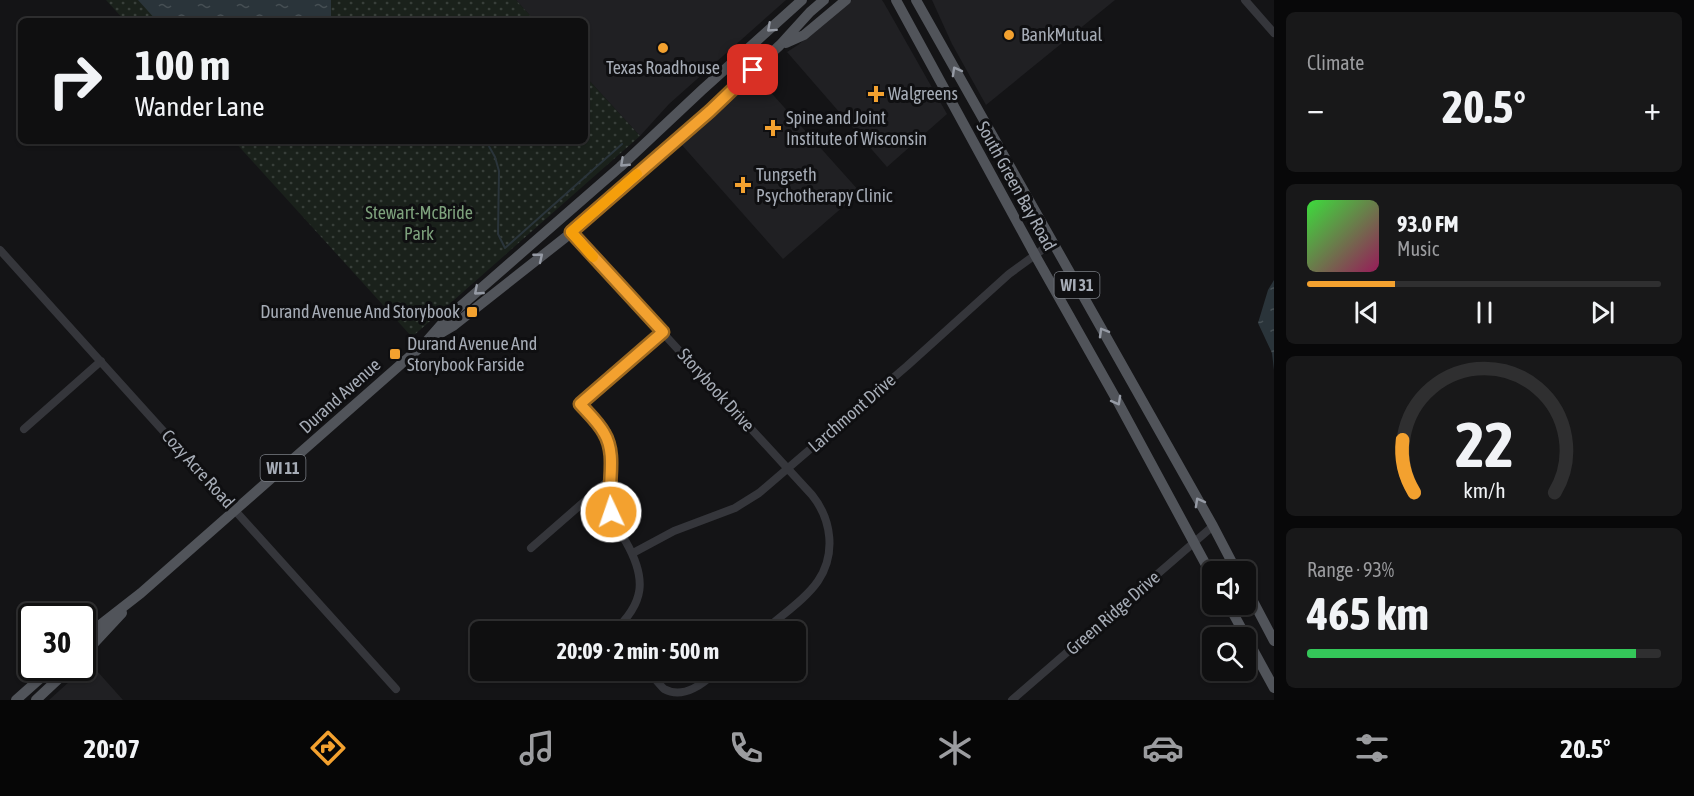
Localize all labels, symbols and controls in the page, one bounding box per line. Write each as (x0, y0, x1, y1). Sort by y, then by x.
one-way arrow (767, 21, 778, 32)
place label: BankMutual (1021, 24, 1103, 45)
marker: BankMutual (1002, 28, 1016, 42)
text: 100 m (135, 41, 230, 89)
marker: Texas Roadhouse (656, 41, 670, 55)
icon: right (36, 42, 114, 120)
pin (727, 44, 778, 95)
text: Climate (1307, 51, 1364, 74)
icon: arrive (736, 53, 769, 86)
place label: Texas Roadhouse (606, 57, 720, 78)
one-way arrow (952, 66, 963, 77)
text: 20.5° (1442, 81, 1526, 133)
place label: Walgreens (888, 83, 958, 104)
marker: Walgreens (869, 87, 883, 101)
text: − (1307, 89, 1324, 127)
text: + (1644, 89, 1661, 127)
text: Wander Lane (135, 91, 265, 122)
place label: Spine and Joint Institute of Wisconsin (786, 107, 927, 149)
street label: South Green Bay Road (972, 117, 1061, 254)
marker: Spine and Joint Institute of Wisconsin (764, 119, 782, 137)
one-way arrow (621, 155, 632, 166)
place label: Tungseth Psychotherapy Clinic (756, 164, 893, 206)
marker: Tungseth Psychotherapy Clinic (734, 176, 752, 194)
park label: Stewart-McBride Park (365, 202, 473, 244)
text: 93.0 FM (1397, 211, 1459, 237)
text: Music (1397, 237, 1439, 260)
one-way arrow (532, 254, 543, 265)
road number: WI 31 (1054, 272, 1100, 298)
one-way arrow (474, 284, 485, 295)
icon: previous (1350, 296, 1383, 329)
icon: pause (1468, 296, 1501, 329)
icon: next (1586, 296, 1619, 329)
place label: Durand Avenue And Storybook (260, 301, 460, 322)
marker: Durand Avenue And Storybook (465, 305, 479, 319)
one-way arrow (1099, 328, 1111, 338)
place label: Durand Avenue And Storybook Farside (407, 333, 537, 375)
street label: Storybook Drive (674, 344, 759, 436)
marker: Durand Avenue And Storybook Farside (388, 347, 402, 361)
street label: Durand Avenue (295, 354, 384, 437)
street label: Larchmont Drive (804, 369, 900, 456)
one-way arrow (1110, 394, 1121, 405)
text: 22 (1455, 409, 1513, 480)
street label: Cozy Acre Road (158, 425, 239, 512)
road number: WI 11 (260, 455, 306, 481)
text: km/h (1463, 478, 1505, 503)
position arrow (579, 480, 643, 544)
one-way arrow (1195, 497, 1207, 508)
text: Range · 93% (1307, 558, 1394, 581)
map controls (1202, 561, 1256, 681)
button: sound (1202, 561, 1256, 615)
street label: Green Ridge Drive (1062, 566, 1164, 659)
text: 465 km (1307, 588, 1429, 640)
speed limit sign: 30 (18, 603, 96, 681)
button: search (1202, 627, 1256, 681)
text: 20:09 · 2 min · 500 m (557, 638, 719, 664)
icon: directions (307, 727, 349, 769)
icon: music (516, 727, 558, 769)
icon: phone (725, 727, 767, 769)
icon: climate (934, 727, 976, 769)
icon: car (1142, 727, 1184, 769)
icon: filters (1351, 727, 1393, 769)
text: 20:07 (83, 733, 140, 764)
text: 20.5° (1560, 733, 1611, 764)

